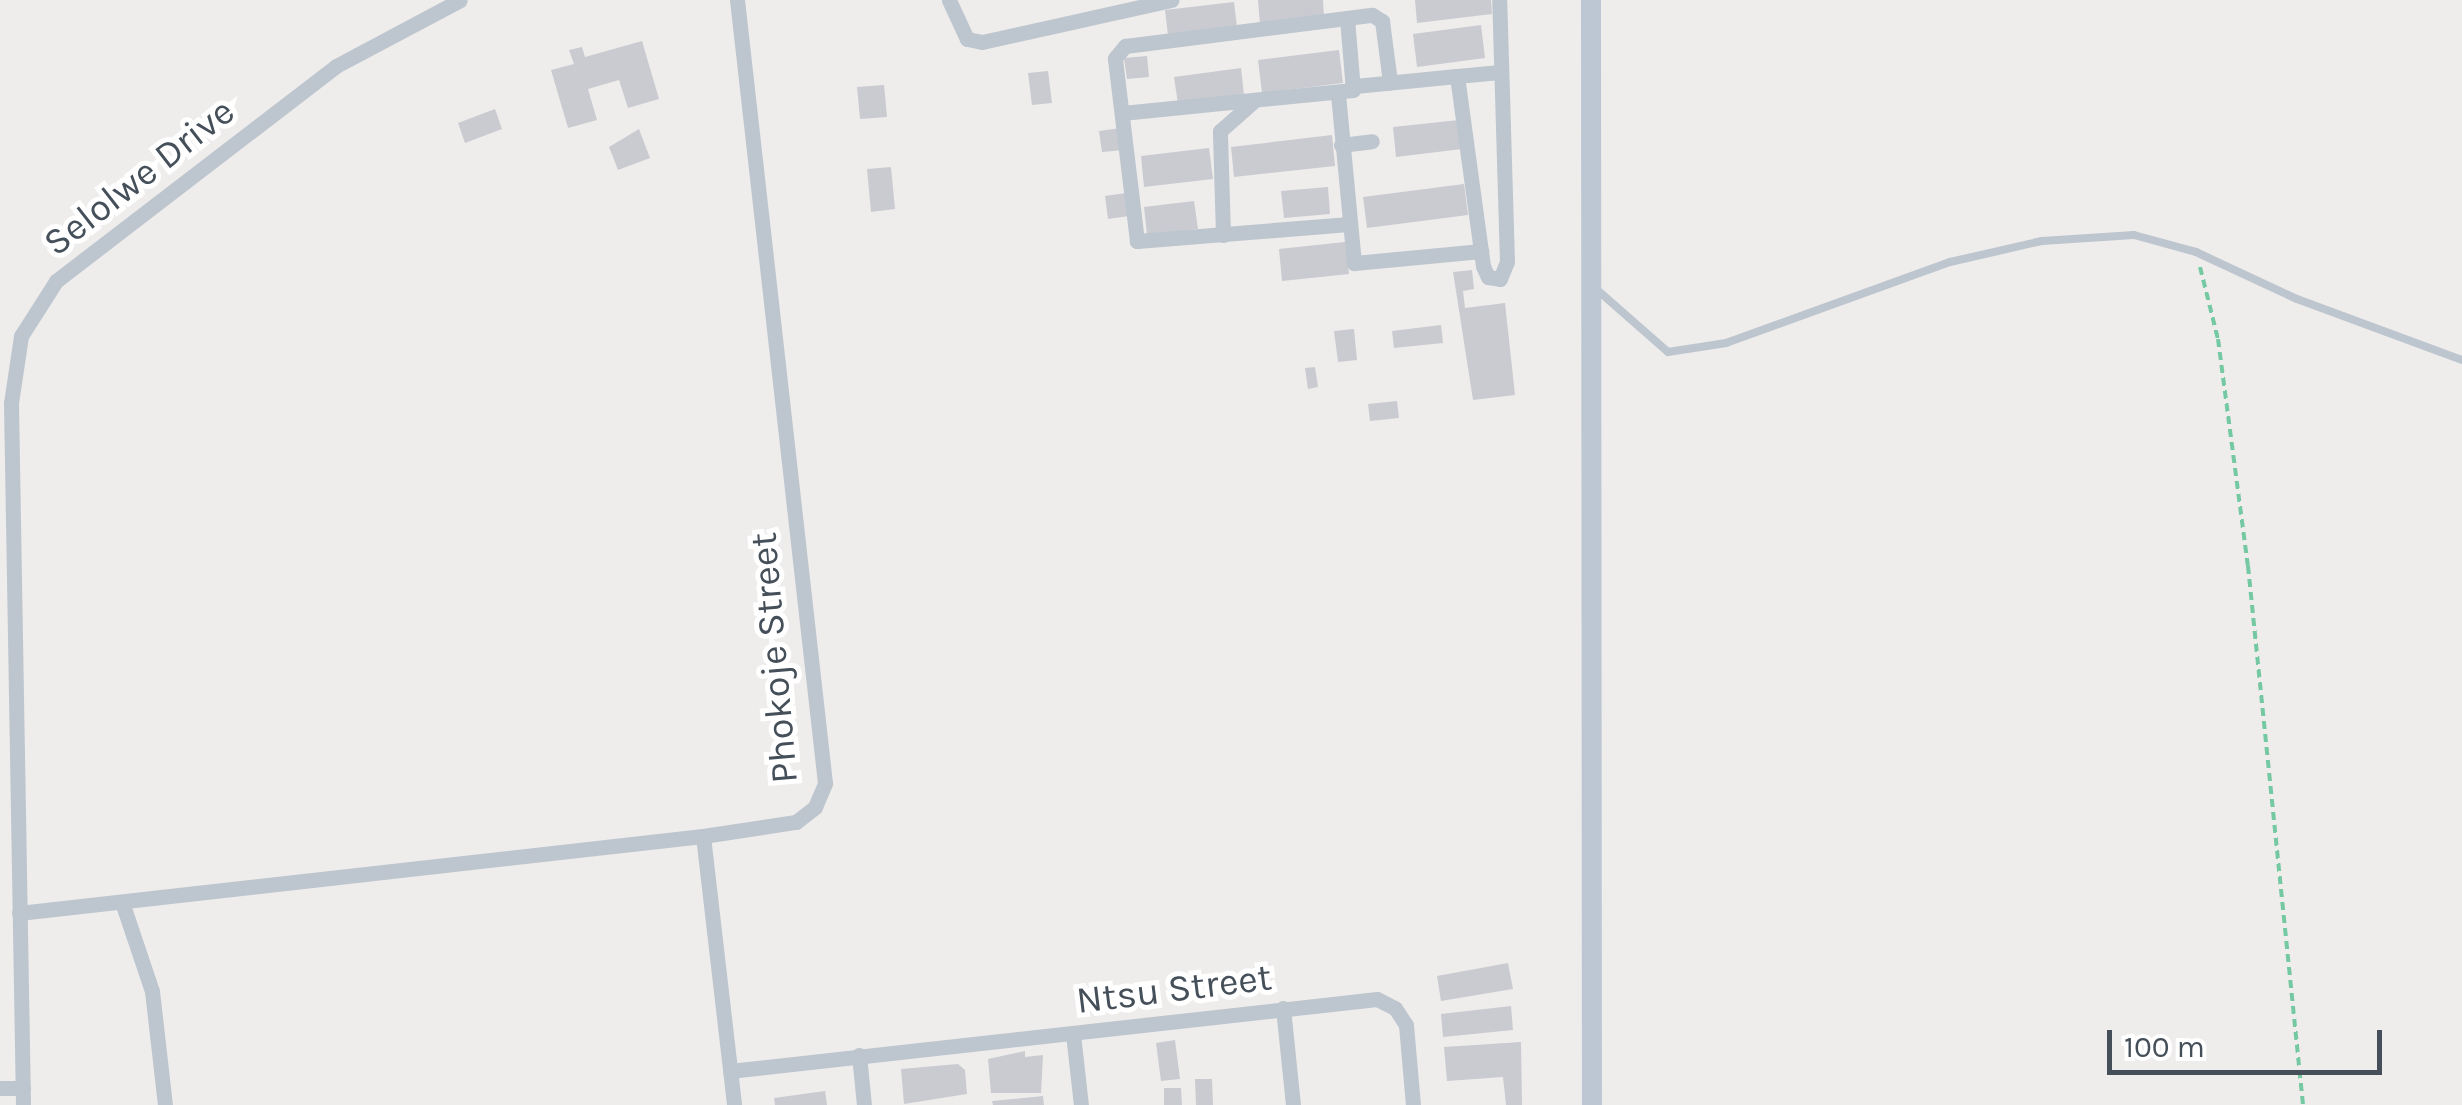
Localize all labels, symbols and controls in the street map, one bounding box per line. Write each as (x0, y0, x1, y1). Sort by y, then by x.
street label: Selolwe Drive (35, 88, 243, 266)
street label: Phokoje Street (740, 531, 808, 785)
street label: Ntsu Street (1074, 954, 1274, 1024)
scale bar (2112, 1010, 2387, 1072)
text: 100 m (2124, 1029, 2205, 1065)

